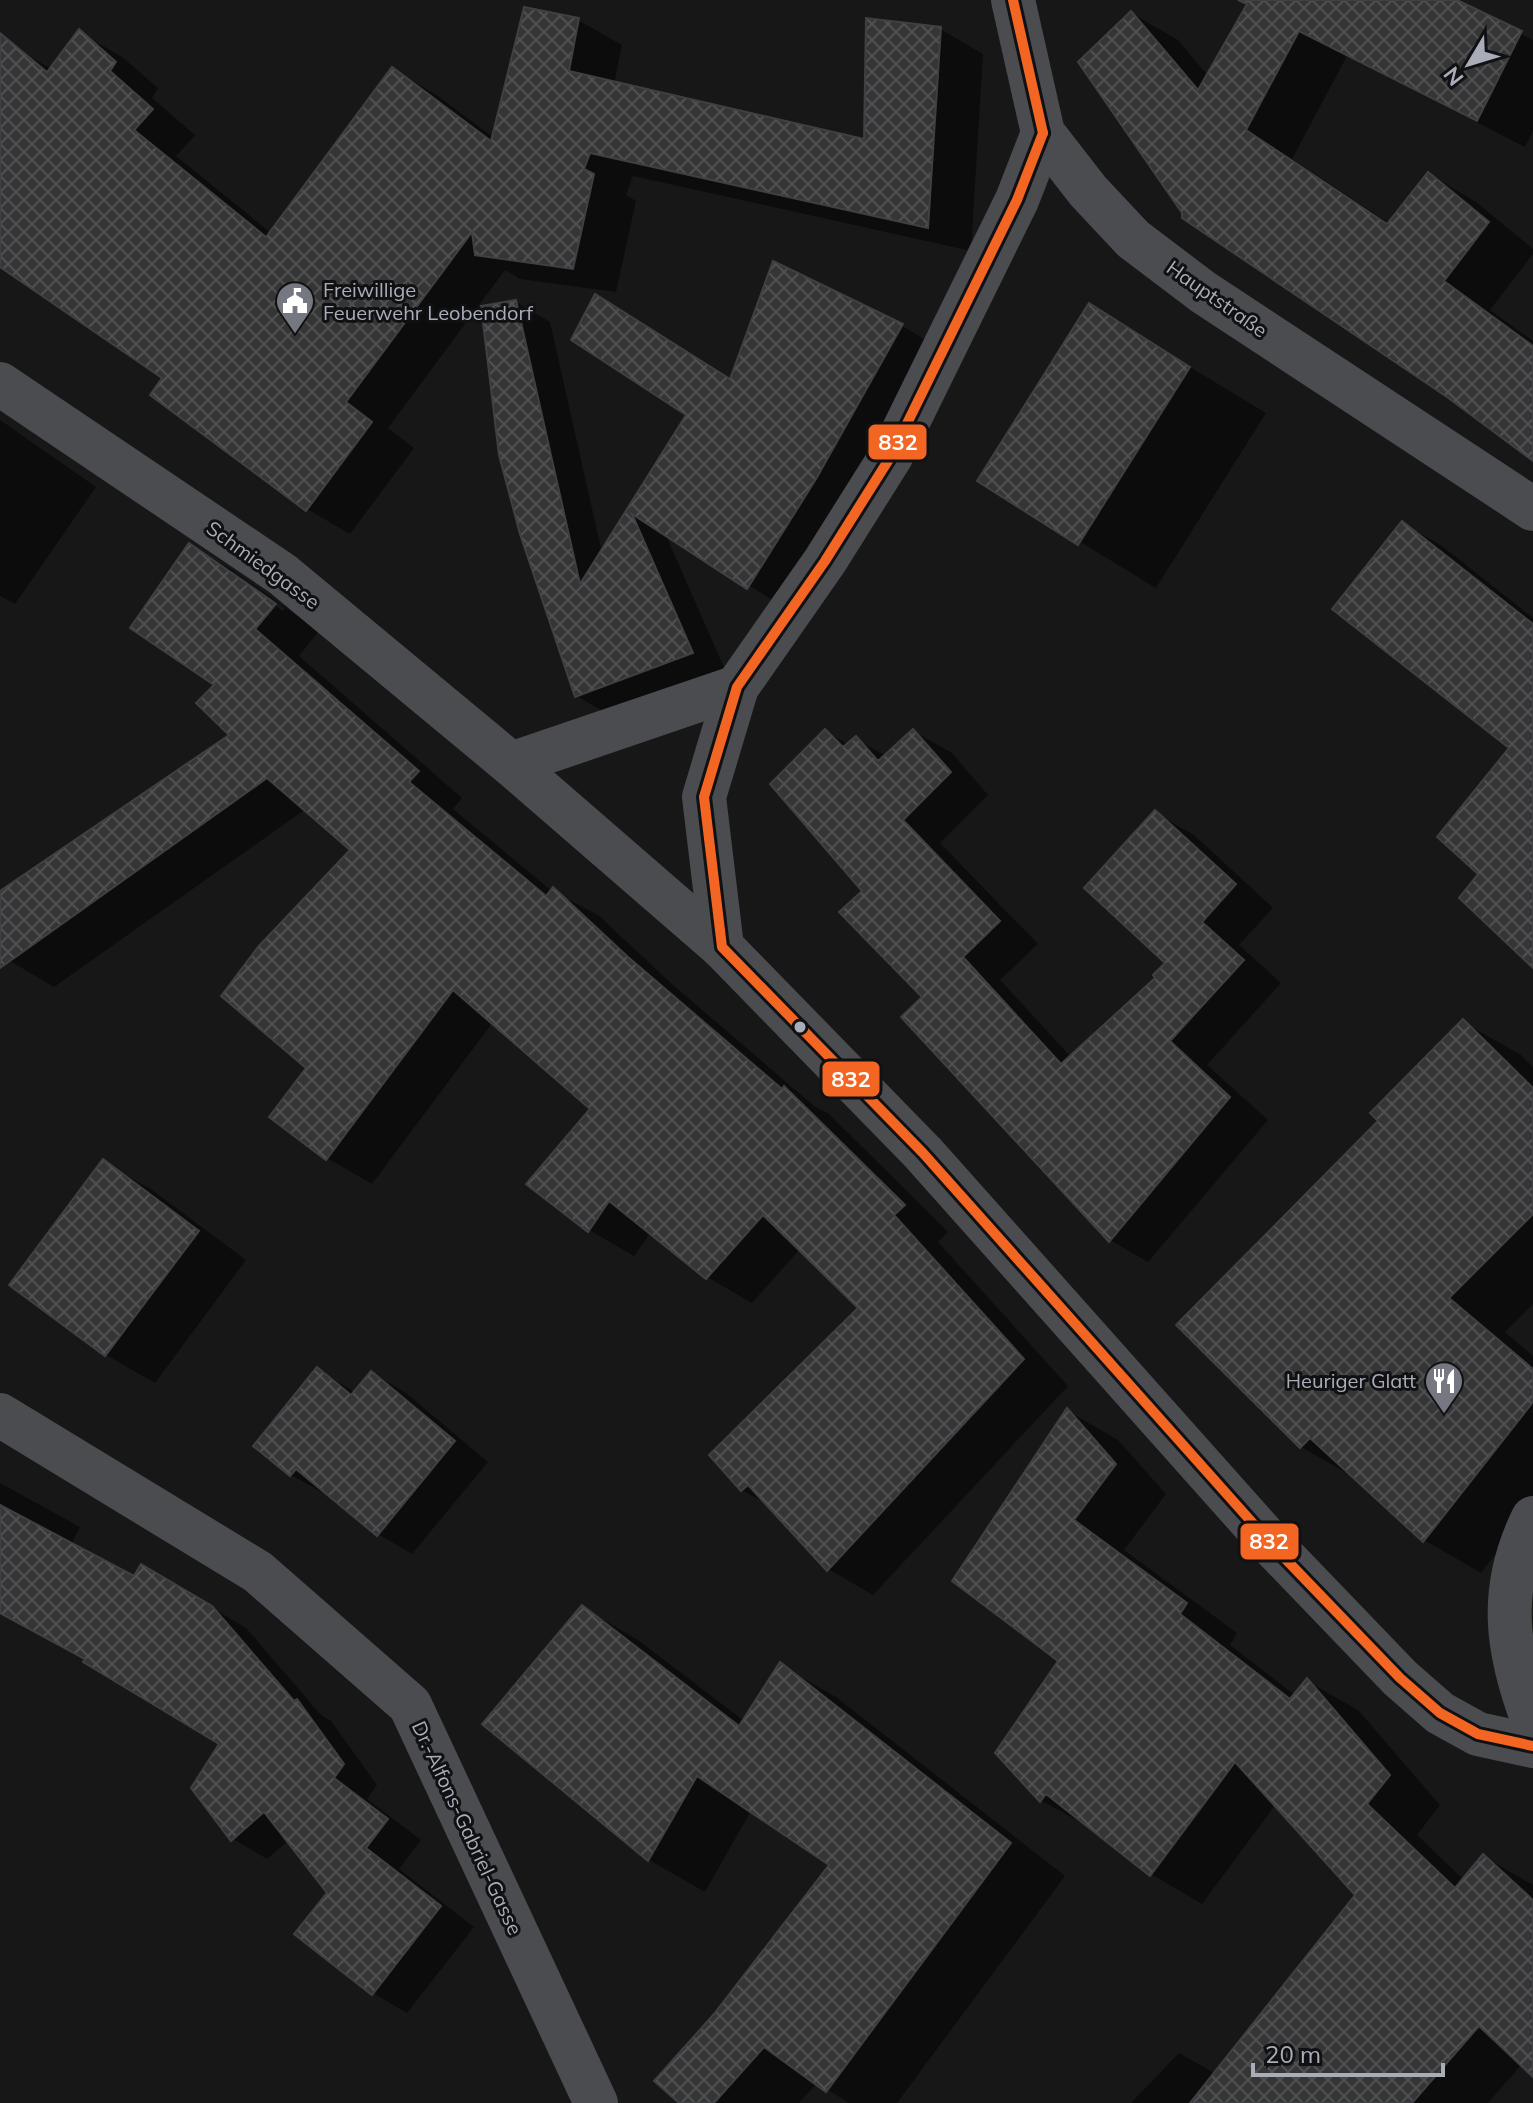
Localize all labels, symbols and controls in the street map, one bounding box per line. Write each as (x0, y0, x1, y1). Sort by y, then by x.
north arrow (1429, 24, 1509, 104)
text: N (1437, 61, 1469, 91)
street label: Hauptstraße (1162, 255, 1273, 342)
place label: Freiwillige Feuerwehr Leobendorf (323, 277, 533, 325)
public building icon: Freiwillige Feuerwehr Leobendorf (274, 280, 316, 335)
line badge: 832 (867, 423, 928, 461)
text: 832 (878, 428, 918, 456)
street label: Schmiedgasse (202, 515, 325, 614)
unlabelled marker (792, 1019, 808, 1035)
line badge: 832 (821, 1060, 881, 1098)
text: 832 (831, 1065, 871, 1093)
restaurant icon: Heuriger Glatt (1423, 1360, 1465, 1415)
place label: Heuriger Glatt (1286, 1368, 1416, 1393)
line badge: 832 (1239, 1522, 1300, 1561)
text: 832 (1249, 1527, 1289, 1555)
street label: Dr.-Alfons-Gabriel-Gasse (407, 1717, 528, 1939)
scale bar (1253, 2027, 1443, 2077)
text: 20 m (1265, 2039, 1321, 2069)

